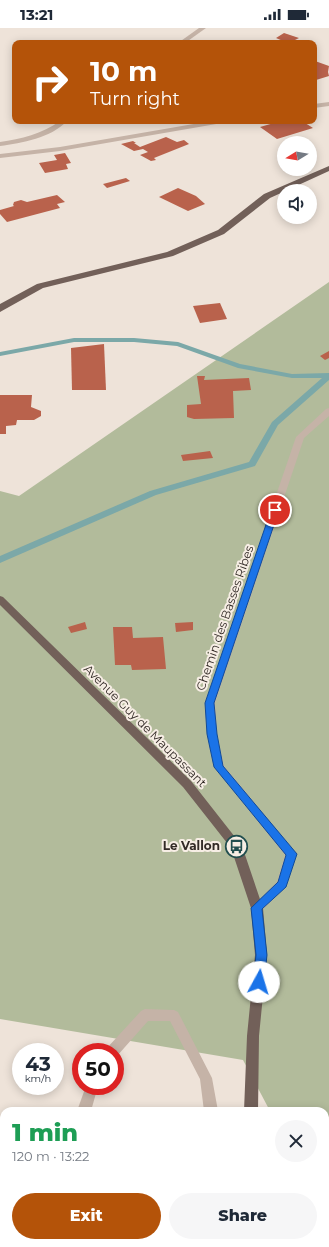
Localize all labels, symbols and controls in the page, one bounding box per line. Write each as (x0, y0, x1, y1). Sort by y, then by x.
text: 13:21 (20, 5, 53, 24)
text: 10 m (90, 54, 157, 88)
icon: right (24, 56, 76, 108)
text: Turn right (90, 88, 180, 110)
north arrow (277, 136, 317, 176)
map controls (277, 136, 317, 224)
button: sound (277, 184, 317, 224)
pin (258, 493, 292, 527)
icon: arrive (264, 499, 286, 521)
street label: Chemin des Basses Ribes (193, 543, 257, 692)
street label: Avenue Guy de Maupassant (81, 661, 210, 790)
bus stop icon: Le Vallon (223, 833, 249, 859)
place label: Le Vallon (163, 838, 220, 853)
position arrow (238, 961, 280, 1003)
speed limit sign: 50 (72, 1043, 124, 1095)
text: 43 (25, 1052, 51, 1076)
text: km/h (25, 1072, 51, 1085)
text: 1 min (12, 1118, 78, 1147)
button: close (275, 1120, 317, 1162)
text: 120 m · 13:22 (12, 1148, 90, 1164)
button: Exit (12, 1193, 161, 1239)
button: Share (169, 1193, 317, 1239)

